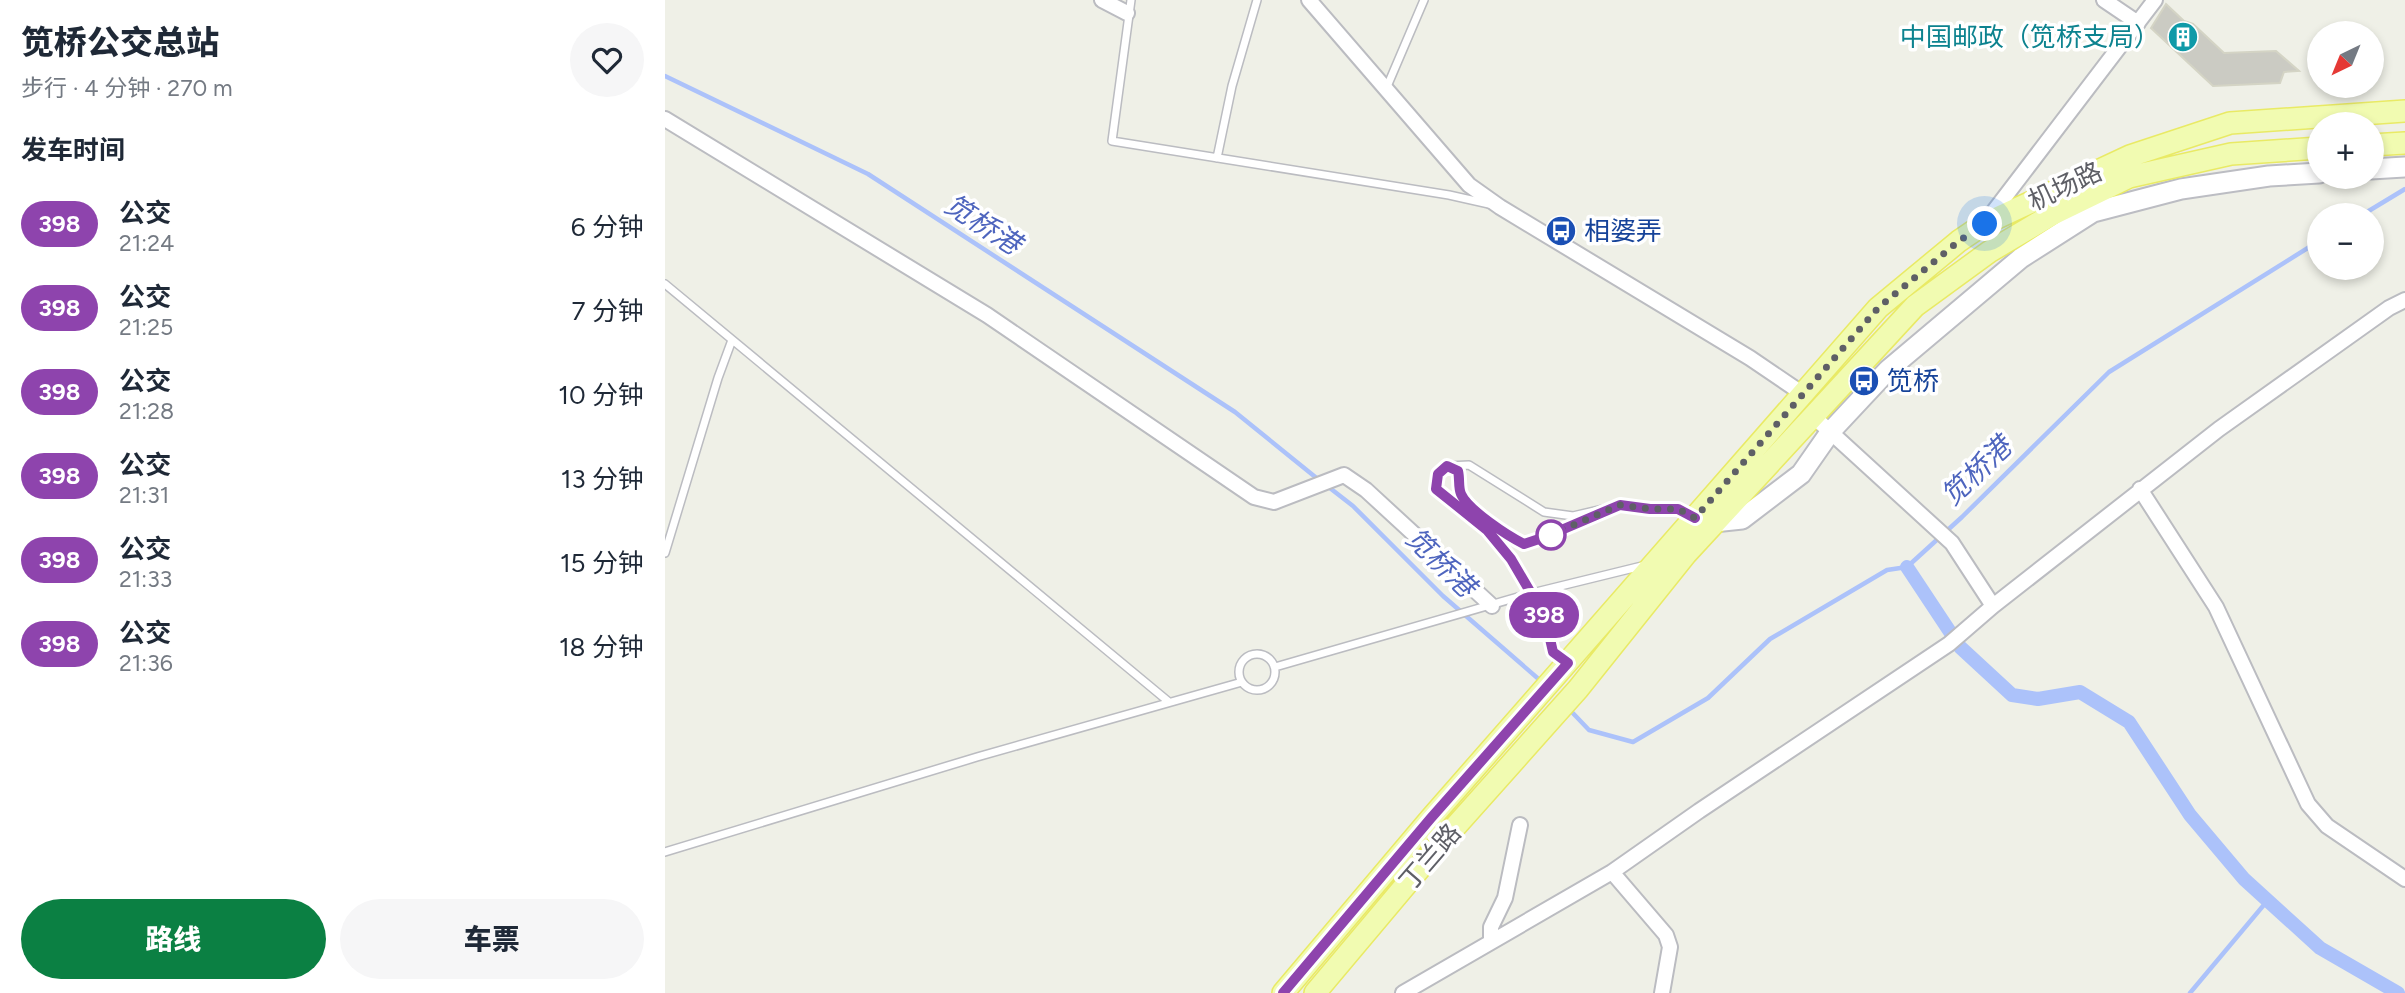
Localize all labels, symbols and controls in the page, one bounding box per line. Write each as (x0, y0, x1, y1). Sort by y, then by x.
building icon: 中国邮政（笕桥支局） (2166, 20, 2200, 54)
place label: 中国邮政（笕桥支局） (1900, 21, 2160, 53)
north arrow (2307, 21, 2383, 98)
map controls (2307, 21, 2384, 280)
text: 笕桥公交总站 (21, 23, 219, 62)
button: heart (570, 23, 644, 97)
text: 步行 · 4 分钟 · 270 m (21, 74, 233, 102)
button: + (2307, 112, 2384, 189)
text: 发车时间 (21, 134, 125, 166)
street label: 机场路 (2023, 155, 2107, 217)
water label: 笕桥港 (939, 187, 1031, 263)
text: 公交 (119, 197, 171, 229)
button: − (2307, 203, 2384, 280)
your location (1967, 206, 2002, 241)
text: 398 (39, 209, 80, 238)
text: 6 分钟 (571, 211, 644, 243)
bus stop icon: 相婆弄 (1544, 214, 1578, 248)
place label: 相婆弄 (1584, 215, 1662, 247)
text: 21:24 (119, 229, 174, 257)
text: 公交 (119, 281, 171, 313)
text: 398 (39, 293, 80, 322)
text: 7 分钟 (572, 295, 644, 327)
text: 21:25 (119, 313, 173, 341)
bus stop icon: 笕桥 (1847, 364, 1881, 398)
text: 公交 (119, 365, 171, 397)
place label: 笕桥 (1887, 365, 1939, 397)
text: 398 (39, 377, 80, 406)
text: 10 分钟 (558, 379, 644, 411)
text: 21:28 (119, 397, 174, 425)
water label: 笕桥港 (1934, 427, 2021, 512)
text: 公交 (119, 449, 171, 481)
text: 398 (39, 461, 80, 490)
text: 13 分钟 (561, 463, 644, 495)
text: 21:31 (119, 481, 169, 509)
unlabelled marker (1536, 520, 1566, 550)
water label: 笕桥港 (1399, 521, 1486, 606)
text: 公交 (119, 533, 171, 565)
text: 398 (39, 545, 80, 574)
text: 15 分钟 (560, 547, 644, 579)
text: 21:33 (119, 565, 172, 593)
line badge: 398 (1504, 592, 1584, 638)
text: 398 (1523, 600, 1565, 629)
text: 公交 (119, 617, 171, 649)
text: 398 (39, 629, 80, 658)
text: 18 分钟 (559, 631, 644, 663)
text: 21:36 (119, 649, 173, 677)
street label: 丁兰路 (1392, 817, 1468, 897)
button: 路线 (21, 899, 326, 979)
button: 车票 (340, 899, 644, 979)

